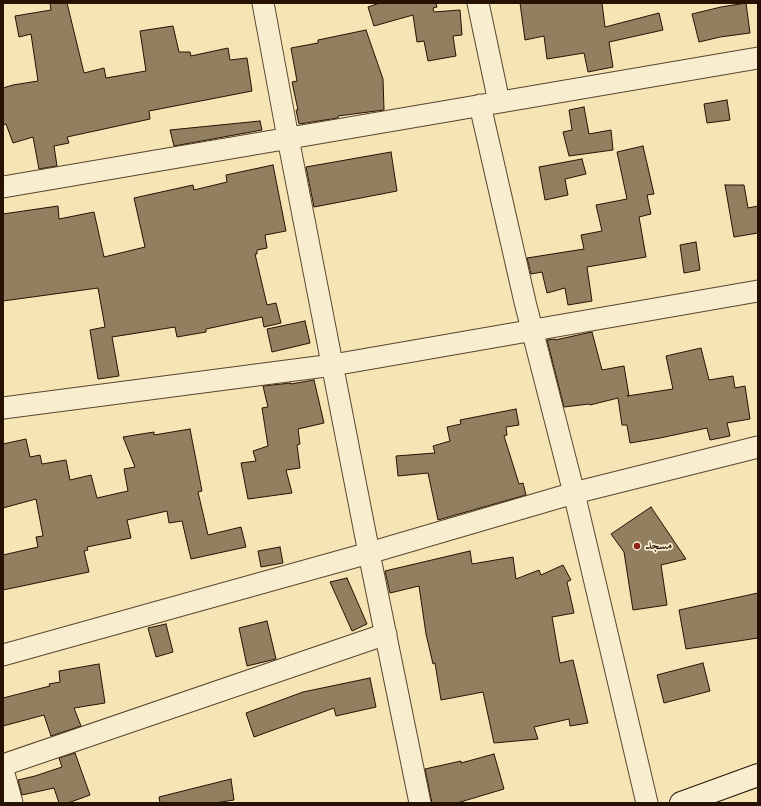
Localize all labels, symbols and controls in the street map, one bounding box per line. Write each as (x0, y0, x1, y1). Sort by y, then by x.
place label: مسجد (645, 538, 672, 554)
marker: مسجد (632, 541, 642, 551)

